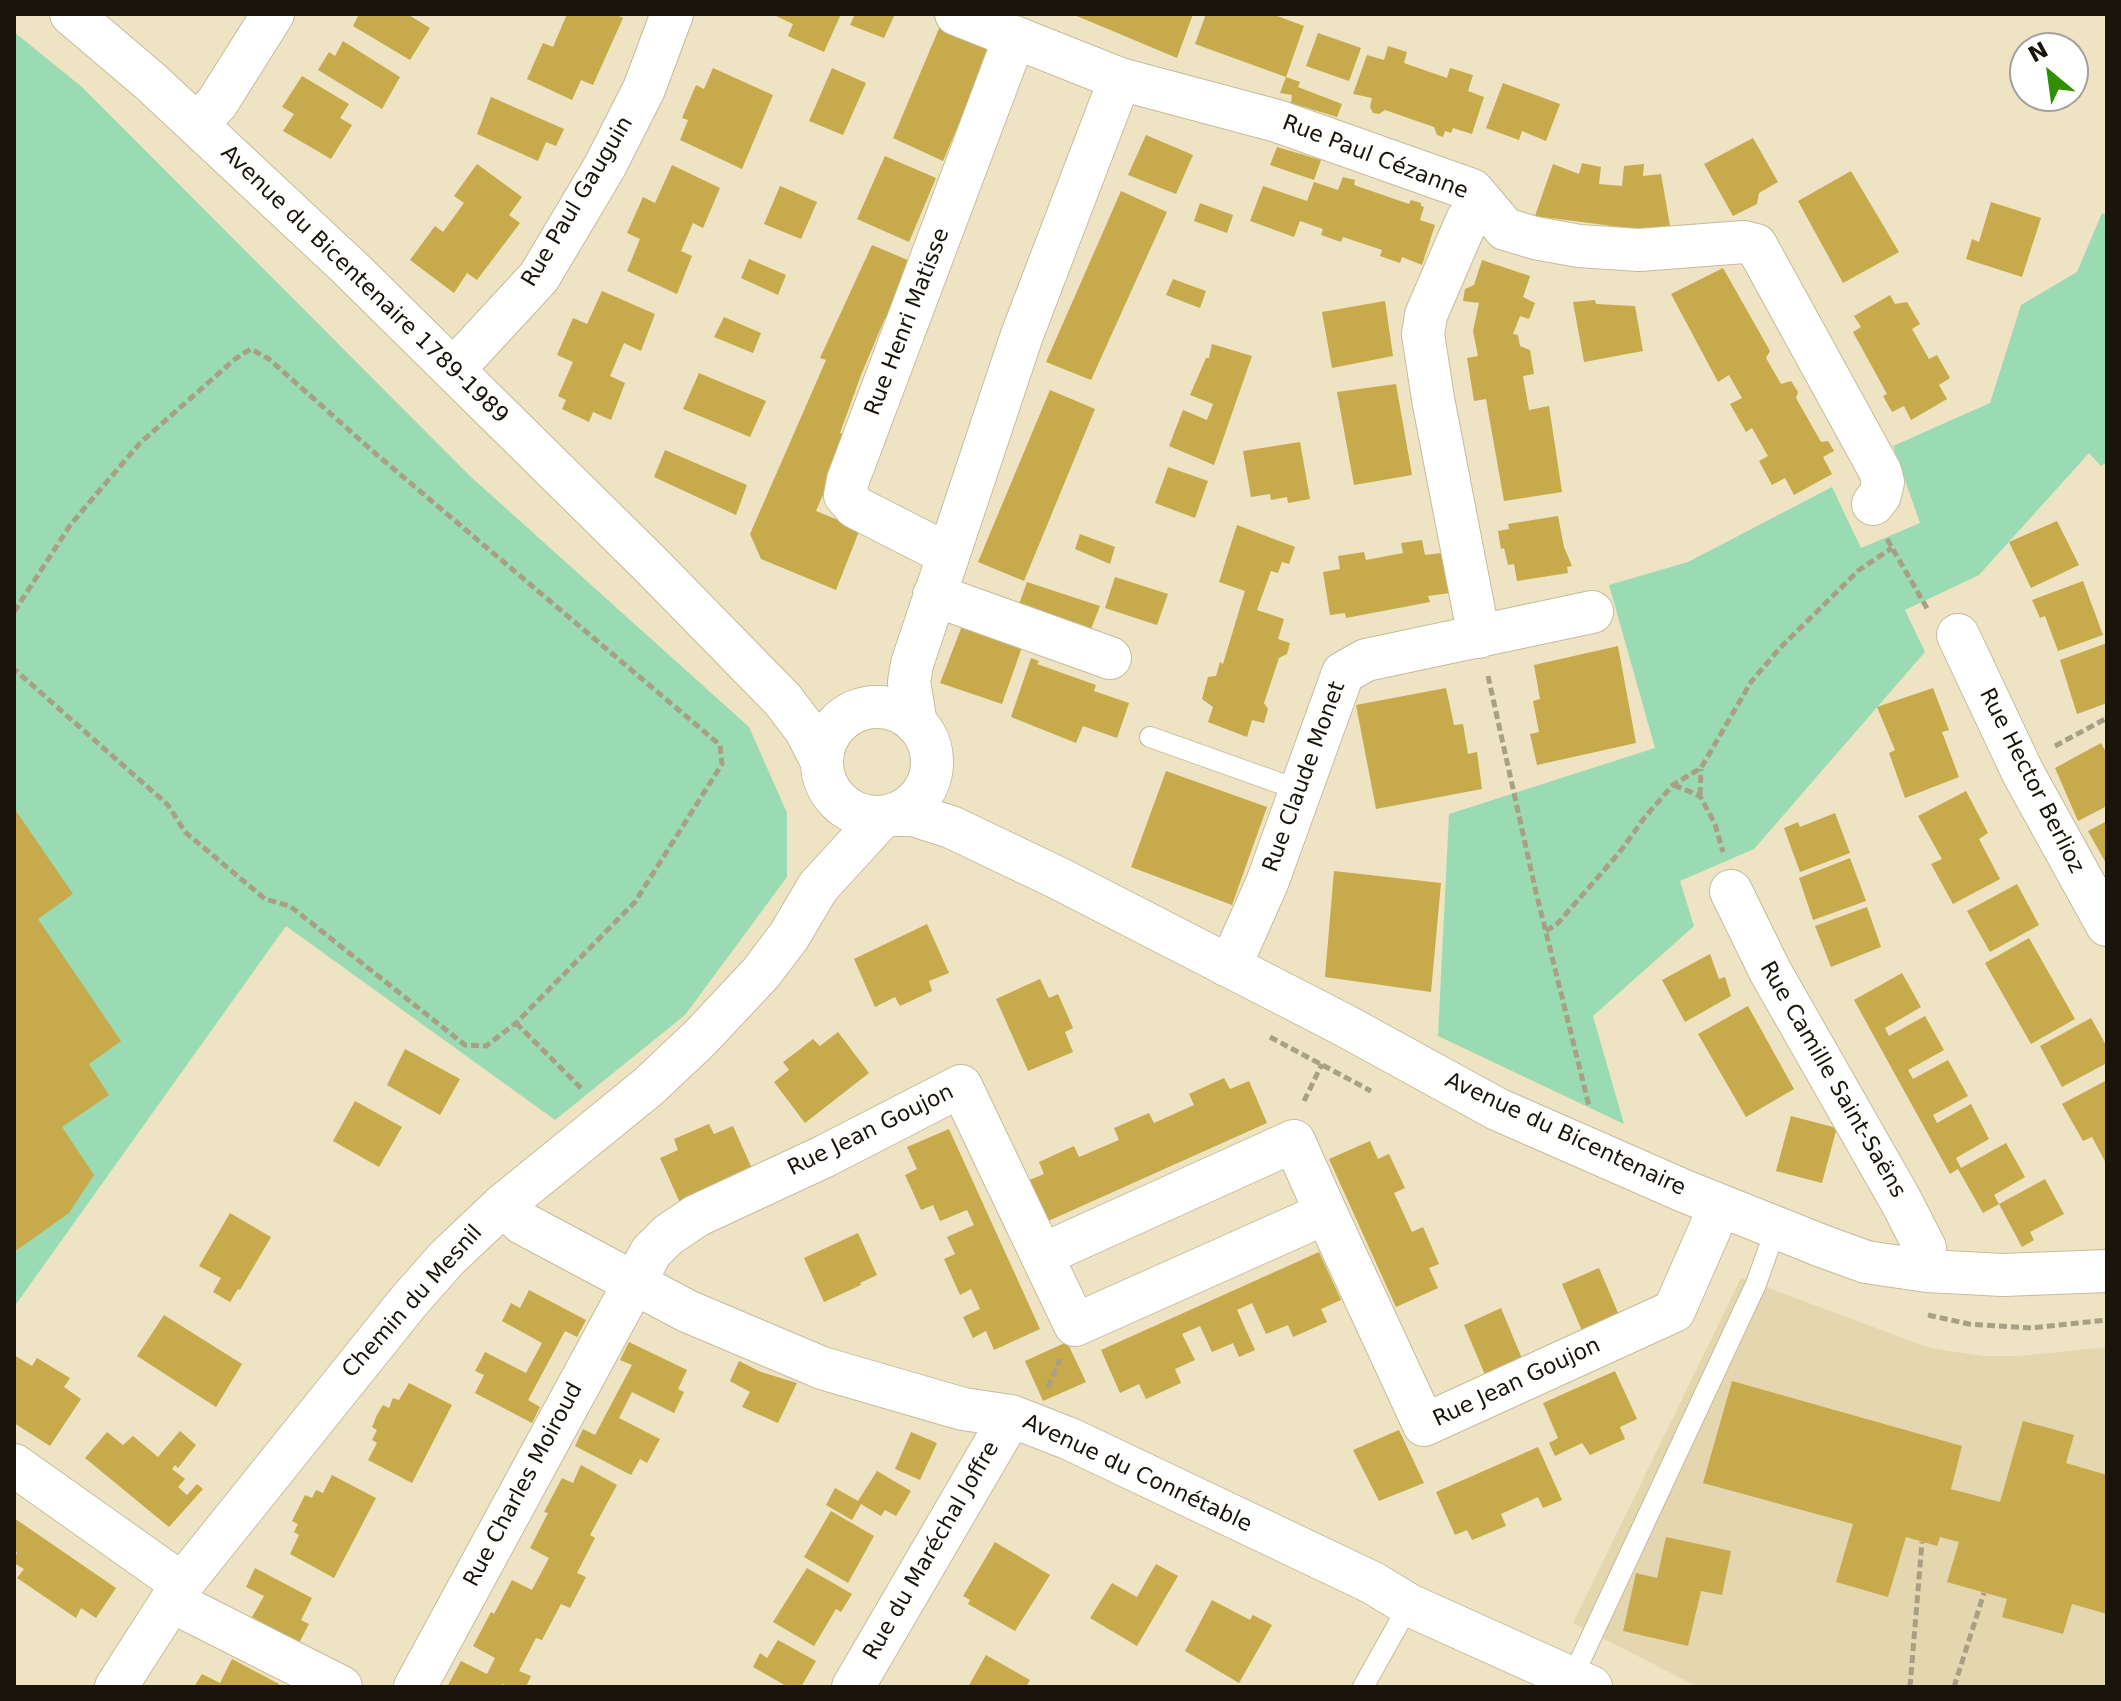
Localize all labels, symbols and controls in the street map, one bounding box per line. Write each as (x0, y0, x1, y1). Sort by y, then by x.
north arrow (2009, 32, 2089, 112)
text: N (2024, 37, 2052, 68)
street label: Rue Paul Cézanne (1278, 110, 1472, 206)
street label: Rue Paul Gauguin (517, 112, 639, 292)
street label: Avenue du Bicentenaire 1789-1989 (215, 140, 513, 430)
street label: Rue Henri Matisse (860, 225, 956, 419)
street label: Rue Claude Monet (1258, 678, 1352, 876)
street label: Rue Hector Berlioz (1973, 684, 2089, 878)
street label: Rue Camille Saint-Saëns (1753, 957, 1911, 1203)
street label: Avenue du Bicentenaire (1441, 1068, 1689, 1202)
street label: Rue Jean Goujon (784, 1079, 958, 1183)
street label: Chemin du Mesnil (337, 1220, 489, 1384)
street label: Rue Jean Goujon (1429, 1333, 1605, 1433)
street label: Rue Charles Moiroud (459, 1379, 589, 1591)
street label: Avenue du Connétable (1018, 1409, 1256, 1539)
street label: Rue du Maréchal Joffre (859, 1437, 1005, 1665)

